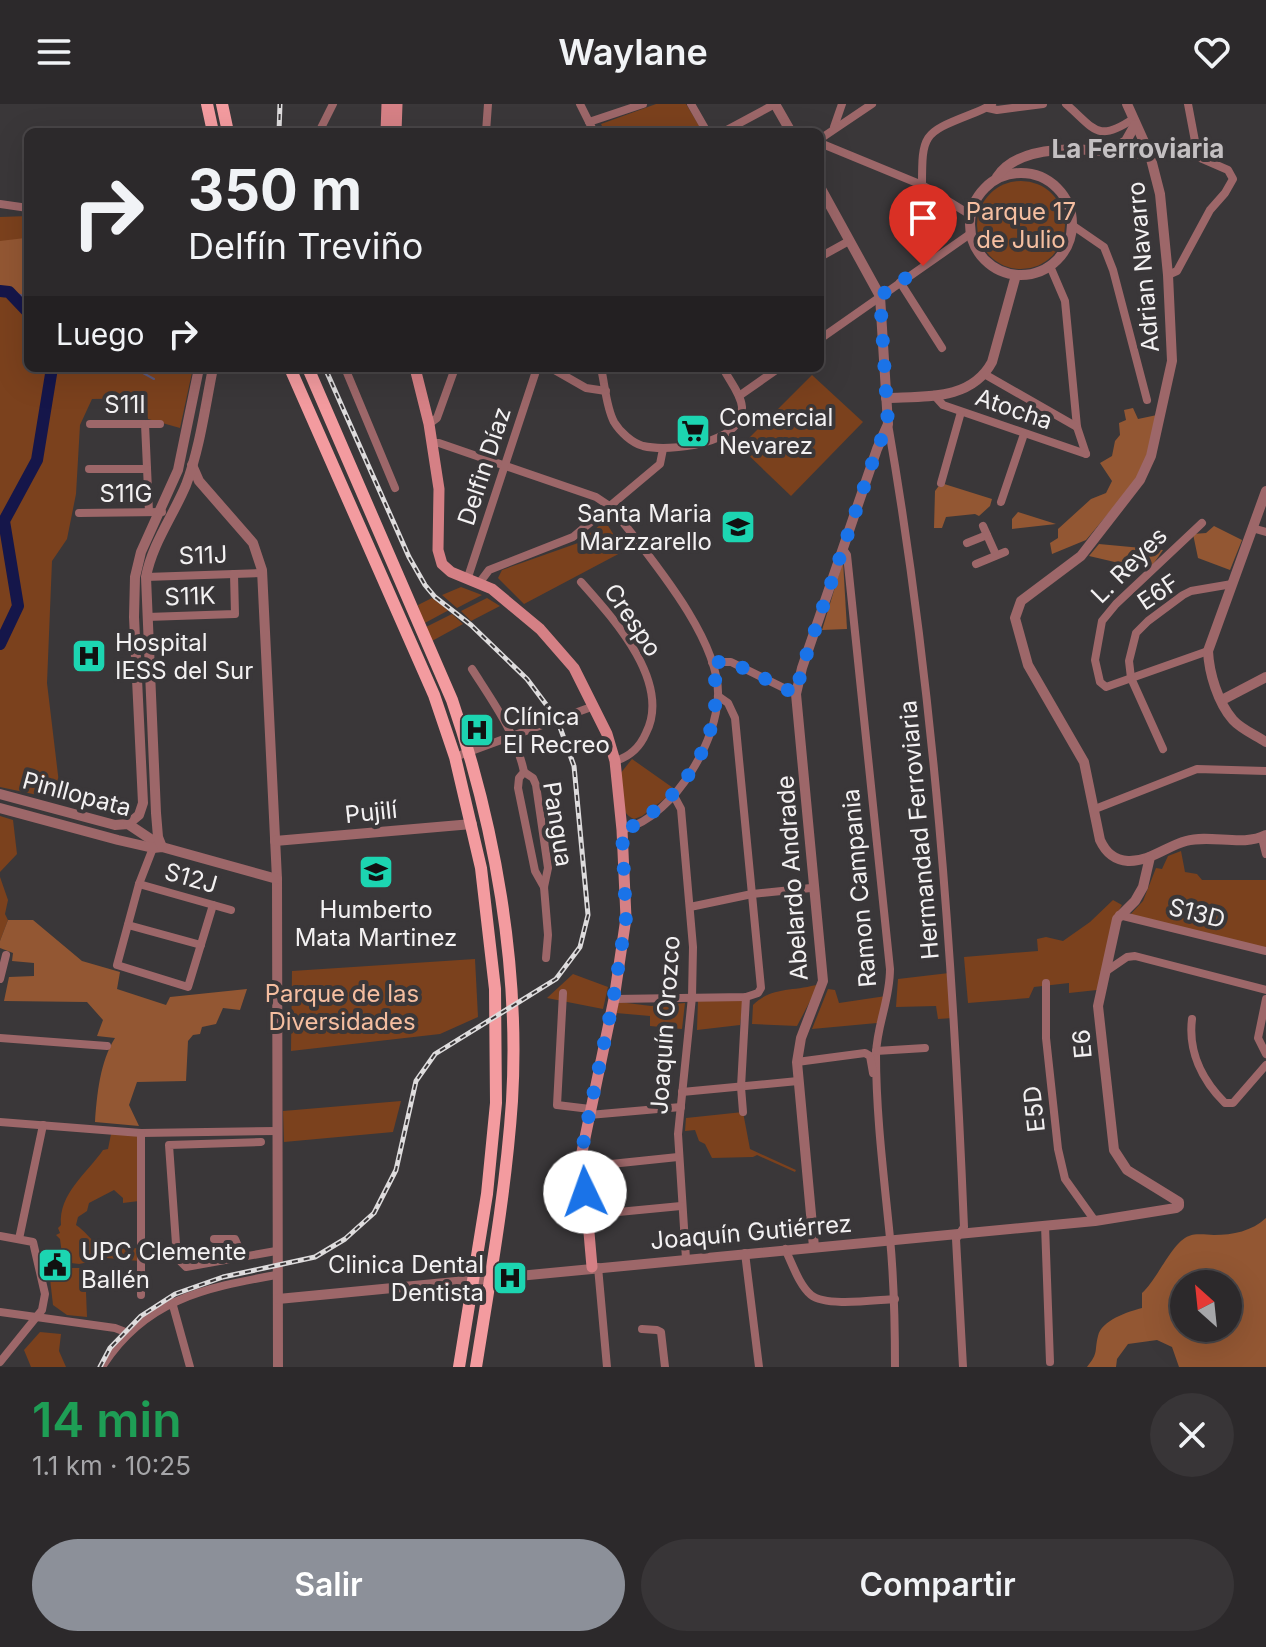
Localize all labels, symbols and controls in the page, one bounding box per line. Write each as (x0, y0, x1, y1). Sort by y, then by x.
icon: menu (32, 30, 76, 74)
text: Waylane (558, 30, 708, 74)
icon: heart (1190, 30, 1234, 74)
district label: La Ferroviaria (1052, 133, 1224, 164)
text: 350 m (188, 156, 362, 224)
icon: right (56, 160, 160, 264)
street label: Adrian Navarro (1121, 180, 1165, 354)
pin (889, 184, 957, 266)
icon: arrive (901, 196, 945, 240)
park label: Parque 17 de Julio (966, 197, 1076, 254)
text: Delfín Treviño (188, 224, 423, 268)
icon: right (161, 312, 205, 356)
text: Luego (56, 316, 145, 352)
street label: Atocha (972, 382, 1056, 436)
street label: S11I (104, 390, 146, 419)
street label: Delfin Díaz (451, 403, 517, 529)
place label: Comercial Nevarez (719, 403, 833, 460)
supermarket icon: Comercial Nevarez (674, 412, 712, 450)
street label: S11G (100, 479, 152, 508)
place label: Santa Maria Marzzarello (577, 499, 712, 556)
school or university icon: Santa Maria Marzzarello (719, 508, 757, 546)
street label: L. Reyes (1085, 521, 1173, 609)
street label: S11J (178, 540, 228, 570)
street label: E6F (1132, 568, 1184, 616)
street label: Crespo (598, 578, 668, 662)
street label: S11K (164, 581, 216, 611)
place label: Hospital IESS del Sur (115, 628, 253, 685)
hospital icon: Hospital IESS del Sur (70, 637, 108, 675)
street label: Hermandad Ferroviaria (893, 699, 945, 961)
place label: Clínica El Recreo (503, 702, 610, 759)
hospital icon: Clínica El Recreo (458, 711, 496, 749)
street label: Pinllopata (20, 766, 134, 822)
street label: Abelardo Andrade (770, 774, 814, 982)
street label: Pangua (537, 780, 579, 868)
street label: Ramon Campania (836, 788, 882, 988)
street label: Pujilí (343, 795, 399, 829)
school or university icon: Humberto Mata Martinez (357, 853, 395, 891)
street label: S12J (161, 857, 221, 899)
street label: S13D (1166, 892, 1228, 934)
place label: Humberto Mata Martinez (295, 895, 457, 952)
street label: Joaquín Orozco (644, 934, 686, 1116)
park label: Parque de las Diversidades (265, 979, 419, 1036)
street label: E6 (1066, 1028, 1098, 1060)
street label: E5D (1017, 1084, 1051, 1134)
position arrow (543, 1150, 627, 1234)
street label: Joaquín Gutiérrez (649, 1209, 853, 1255)
place label: UPC Clemente Ballén (81, 1237, 247, 1294)
public building icon: UPC Clemente Ballén (36, 1246, 74, 1284)
place label: Clinica Dental Dentista (328, 1250, 484, 1307)
hospital icon: Clinica Dental Dentista (491, 1259, 529, 1297)
north arrow (1170, 1270, 1242, 1342)
map controls (1170, 1270, 1242, 1342)
text: 14 min (32, 1390, 182, 1449)
button: close (1150, 1393, 1234, 1477)
text: 1.1 km · 10:25 (32, 1450, 191, 1481)
button: Salir (32, 1539, 625, 1631)
button: Compartir (641, 1539, 1234, 1631)

